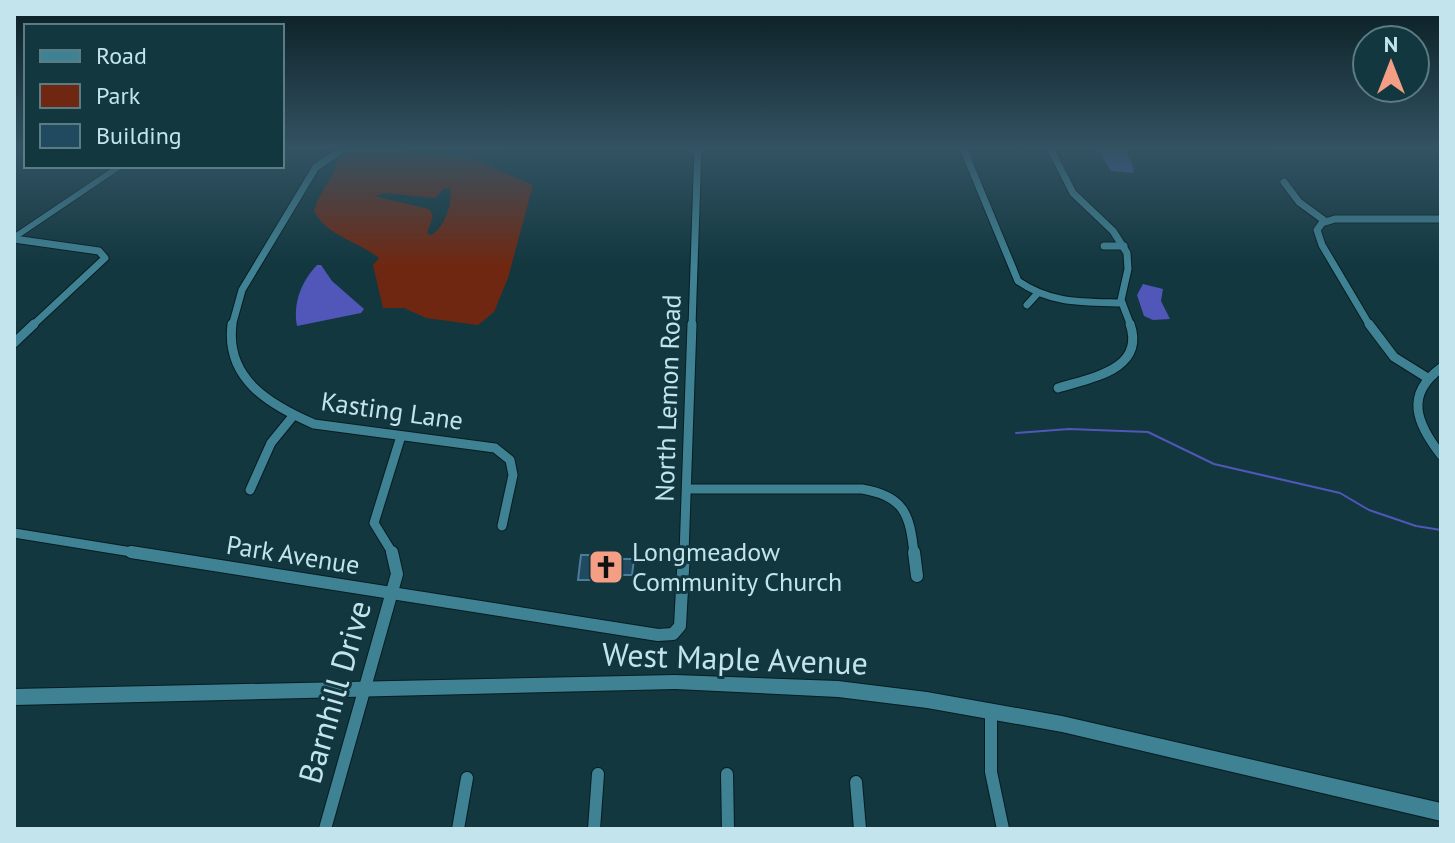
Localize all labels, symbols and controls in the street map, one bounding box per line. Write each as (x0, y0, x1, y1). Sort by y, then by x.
legend (24, 24, 284, 168)
north arrow (1351, 24, 1431, 104)
text: N (1384, 30, 1398, 58)
text: Road (96, 40, 147, 71)
text: Park (96, 80, 141, 111)
text: Building (96, 120, 182, 151)
street label: North Lemon Road (647, 294, 688, 502)
street label: Kasting Lane (319, 384, 465, 437)
street label: Park Avenue (224, 528, 362, 581)
place label: Longmeadow Community Church (632, 535, 842, 598)
church icon: Longmeadow Community Church (587, 548, 625, 586)
street label: Barnhill Drive (288, 596, 380, 788)
street label: West Maple Avenue (601, 632, 869, 684)

